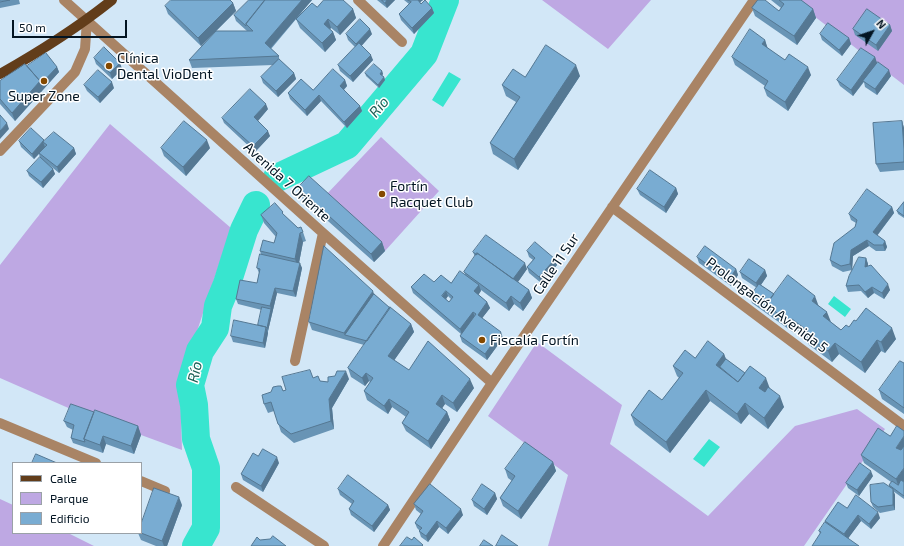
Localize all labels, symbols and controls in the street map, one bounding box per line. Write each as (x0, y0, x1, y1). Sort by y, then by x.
scale bar (14, 12, 129, 38)
north arrow (852, 12, 892, 52)
text: N (874, 17, 889, 31)
text: 50 m (19, 20, 46, 34)
place label: Clínica Dental VioDent (117, 50, 212, 82)
marker: Clínica Dental VioDent (104, 61, 114, 71)
marker: Super Zone (39, 76, 49, 86)
place label: Super Zone (8, 88, 80, 104)
water label: Río (365, 93, 393, 121)
street label: Avenida 7 Oriente (240, 139, 334, 225)
place label: Fortín Racquet Club (390, 178, 473, 210)
marker: Fortín Racquet Club (377, 189, 387, 199)
street label: Calle 11 Sur (529, 230, 583, 298)
street label: Prolongación Avenida 5 (703, 254, 831, 356)
place label: Fiscalía Fortín (490, 332, 579, 348)
marker: Fiscalía Fortín (477, 335, 487, 345)
water label: Río (184, 360, 206, 384)
legend (12, 462, 142, 534)
text: Calle (50, 471, 77, 485)
text: Parque (50, 491, 88, 505)
text: Edificio (50, 511, 90, 525)

